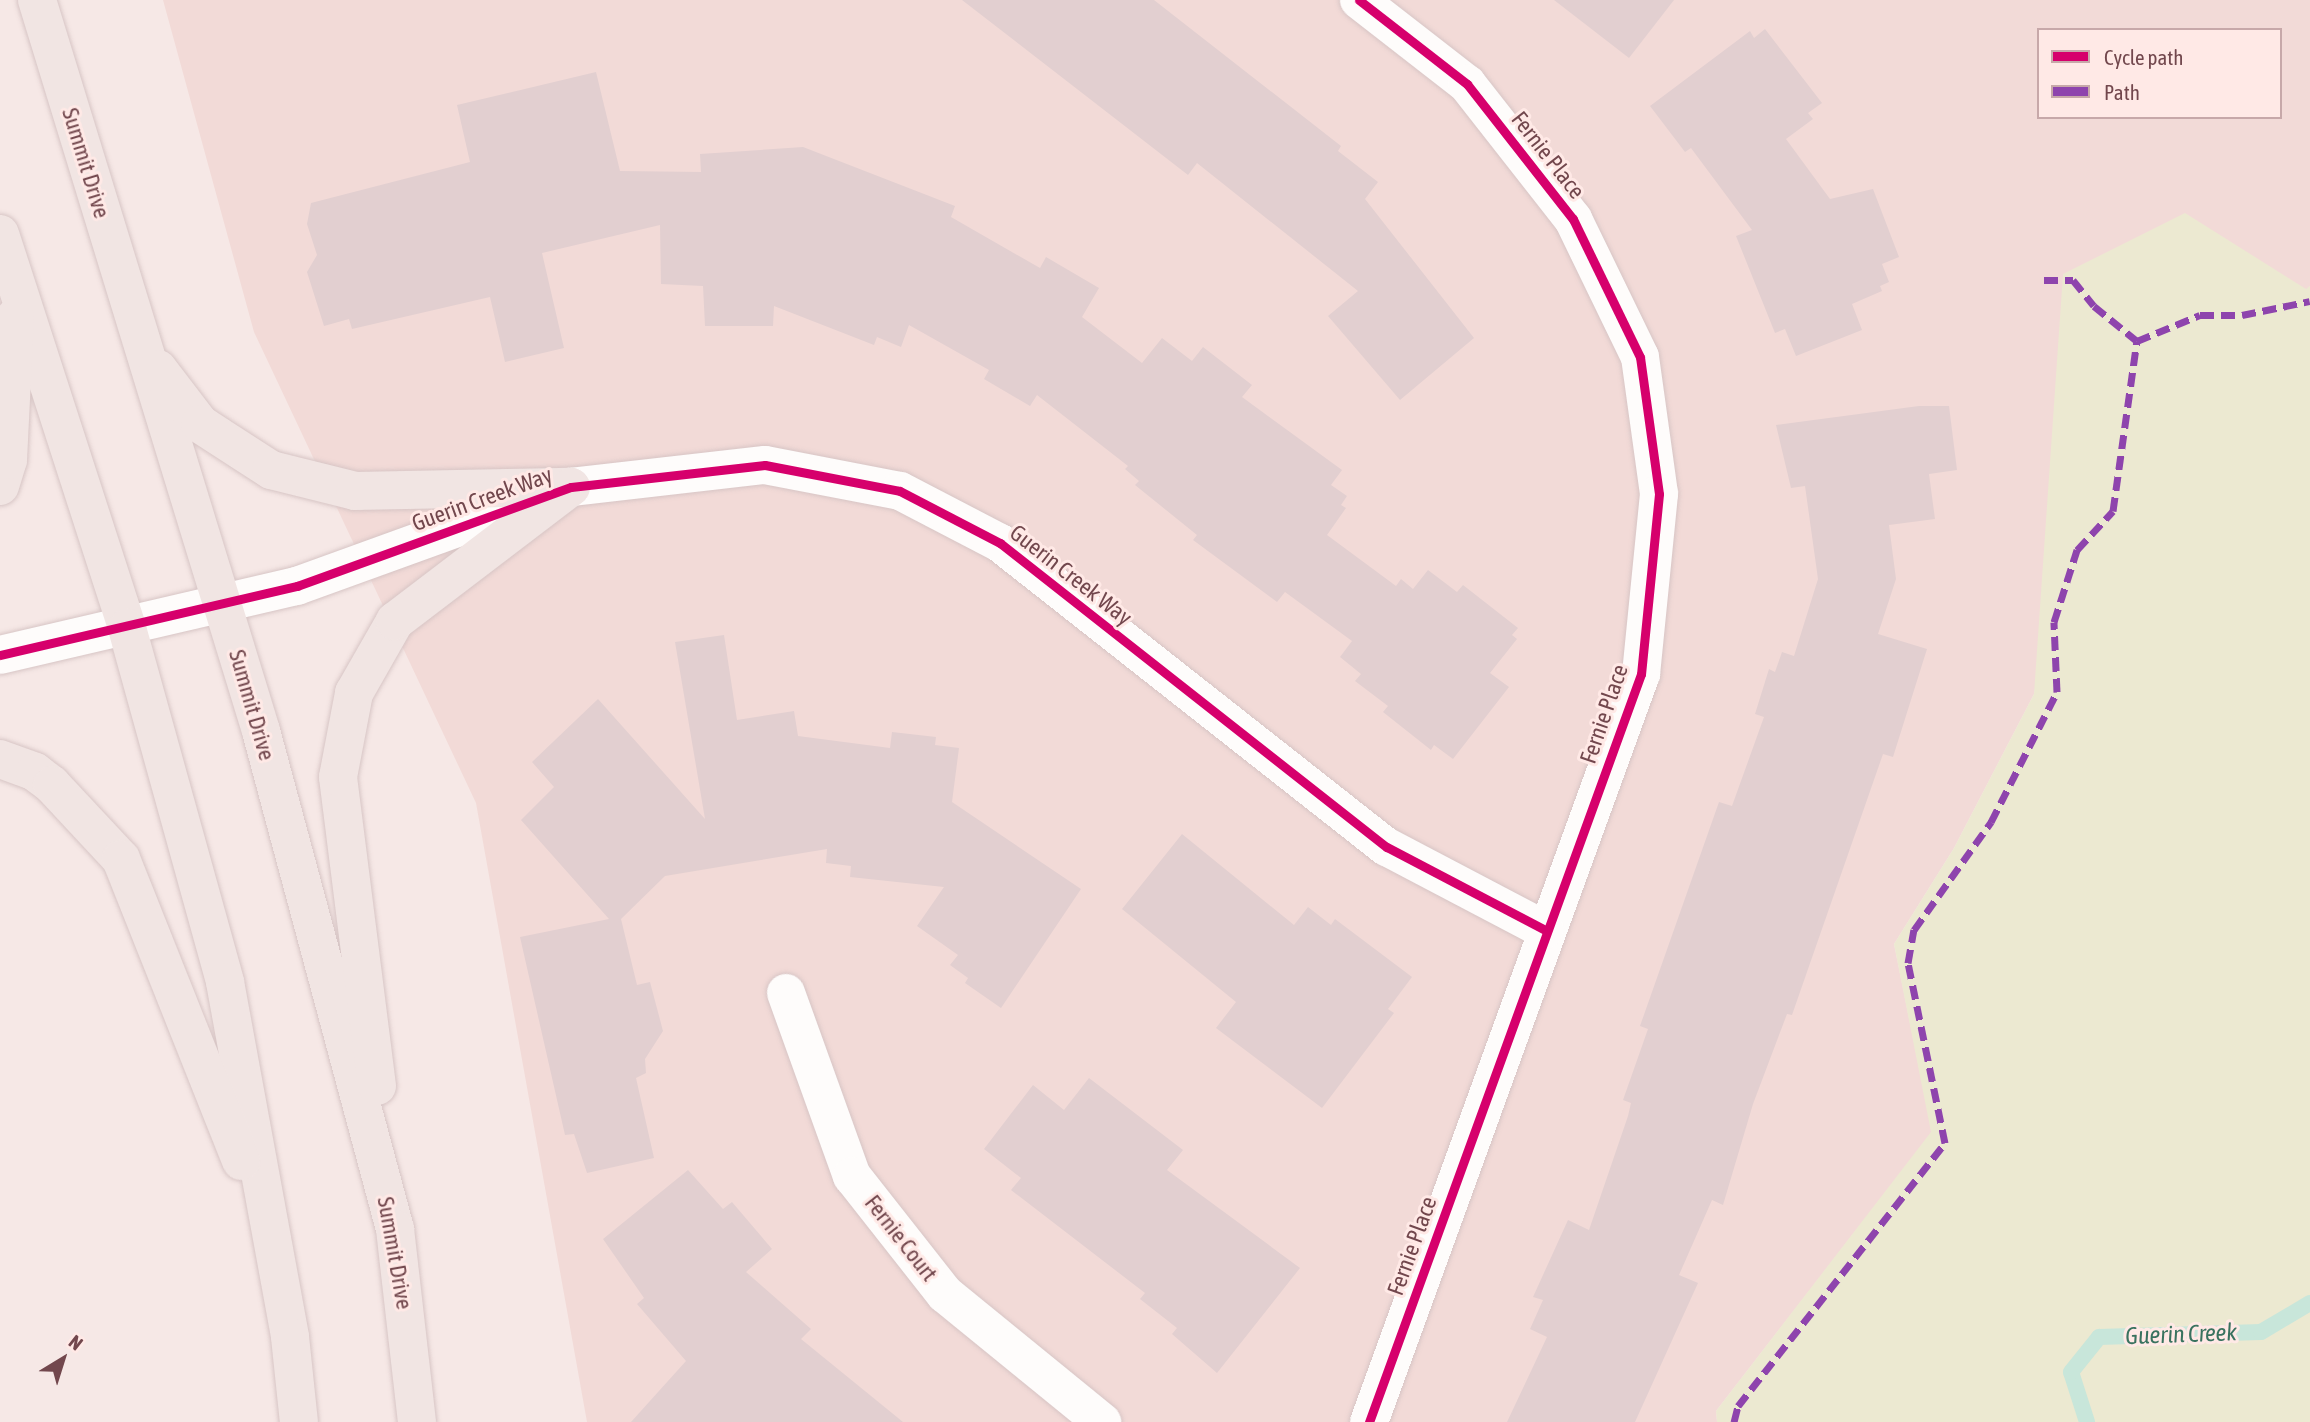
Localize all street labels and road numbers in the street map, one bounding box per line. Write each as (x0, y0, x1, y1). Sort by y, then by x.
street label: Summit Drive (56, 105, 116, 221)
street label: Fernie Place (1505, 106, 1591, 204)
street label: Guerin Creek Way (408, 461, 556, 537)
street label: Guerin Creek Way (1004, 519, 1138, 631)
street label: Summit Drive (223, 647, 281, 763)
street label: Fernie Place (1574, 661, 1634, 767)
street label: Fernie Court (859, 1190, 943, 1286)
street label: Fernie Place (1381, 1193, 1443, 1299)
street label: Summit Drive (372, 1195, 418, 1311)

